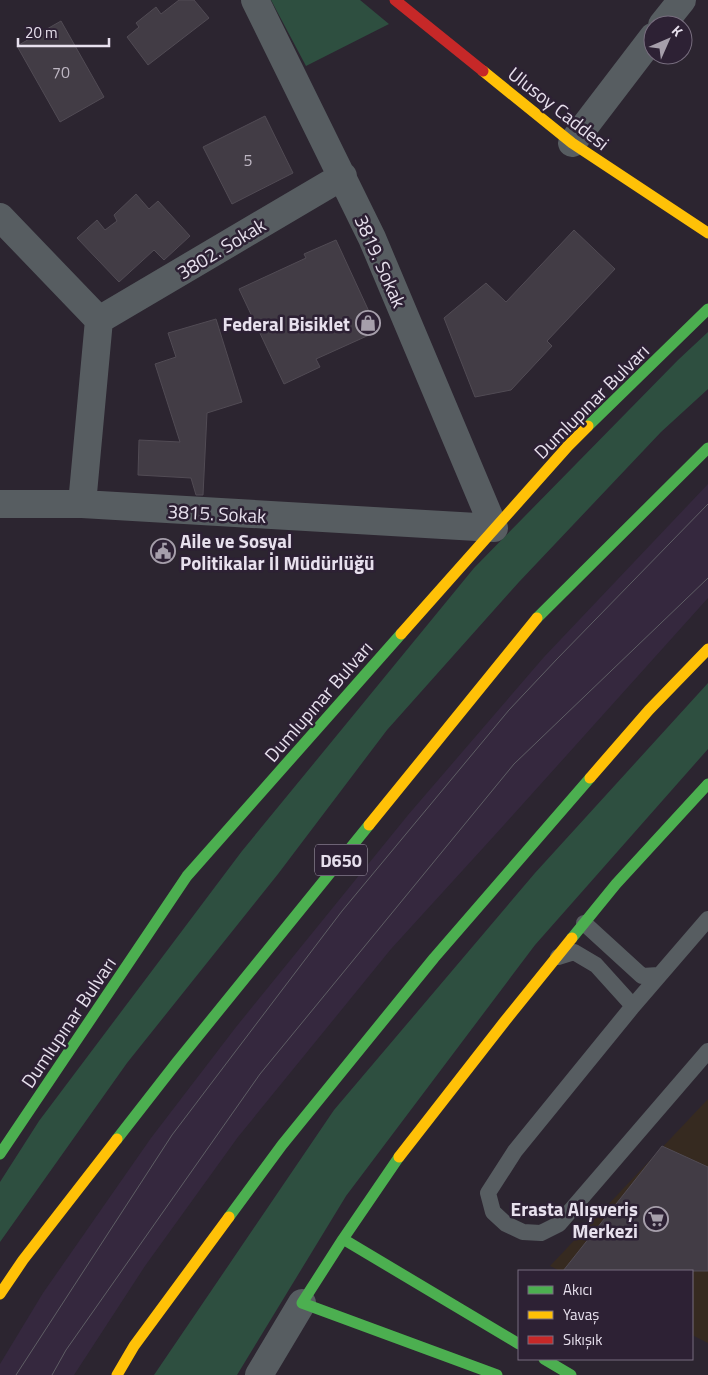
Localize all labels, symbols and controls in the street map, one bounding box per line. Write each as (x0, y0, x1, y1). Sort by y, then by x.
scale bar (18, 15, 109, 47)
north arrow (643, 15, 693, 65)
text: K (667, 20, 688, 41)
text: 20 m (25, 21, 58, 44)
street label: Ulusoy Caddesi (502, 59, 616, 157)
house number: 70 (52, 60, 70, 84)
house number: 5 (244, 148, 253, 172)
street label: 3802. Sokak (171, 210, 271, 286)
street label: 3819. Sokak (348, 210, 414, 312)
place label: Federal Bisiklet (222, 309, 350, 338)
shop icon: Federal Bisiklet (355, 310, 381, 336)
street label: Dumlupınar Bulvarı (527, 337, 655, 465)
street label: 3815. Sokak (167, 496, 267, 530)
place label: Aile ve Sosyal Politikalar İl Müdürlüğü (180, 526, 375, 577)
public building icon: Aile ve Sosyal Politikalar İl Müdürlüğü (150, 538, 176, 564)
street label: Dumlupınar Bulvarı (257, 634, 379, 768)
road number: D650 (315, 844, 367, 876)
street label: Dumlupınar Bulvarı (13, 951, 123, 1093)
place label: Erasta Alışveriş Merkezi (511, 1194, 638, 1245)
supermarket icon: Erasta Alışveriş Merkezi (643, 1206, 669, 1232)
legend (518, 1270, 693, 1360)
text: Akıcı (563, 1278, 592, 1301)
text: Yavaş (563, 1303, 599, 1326)
text: Sıkışık (563, 1328, 602, 1351)

